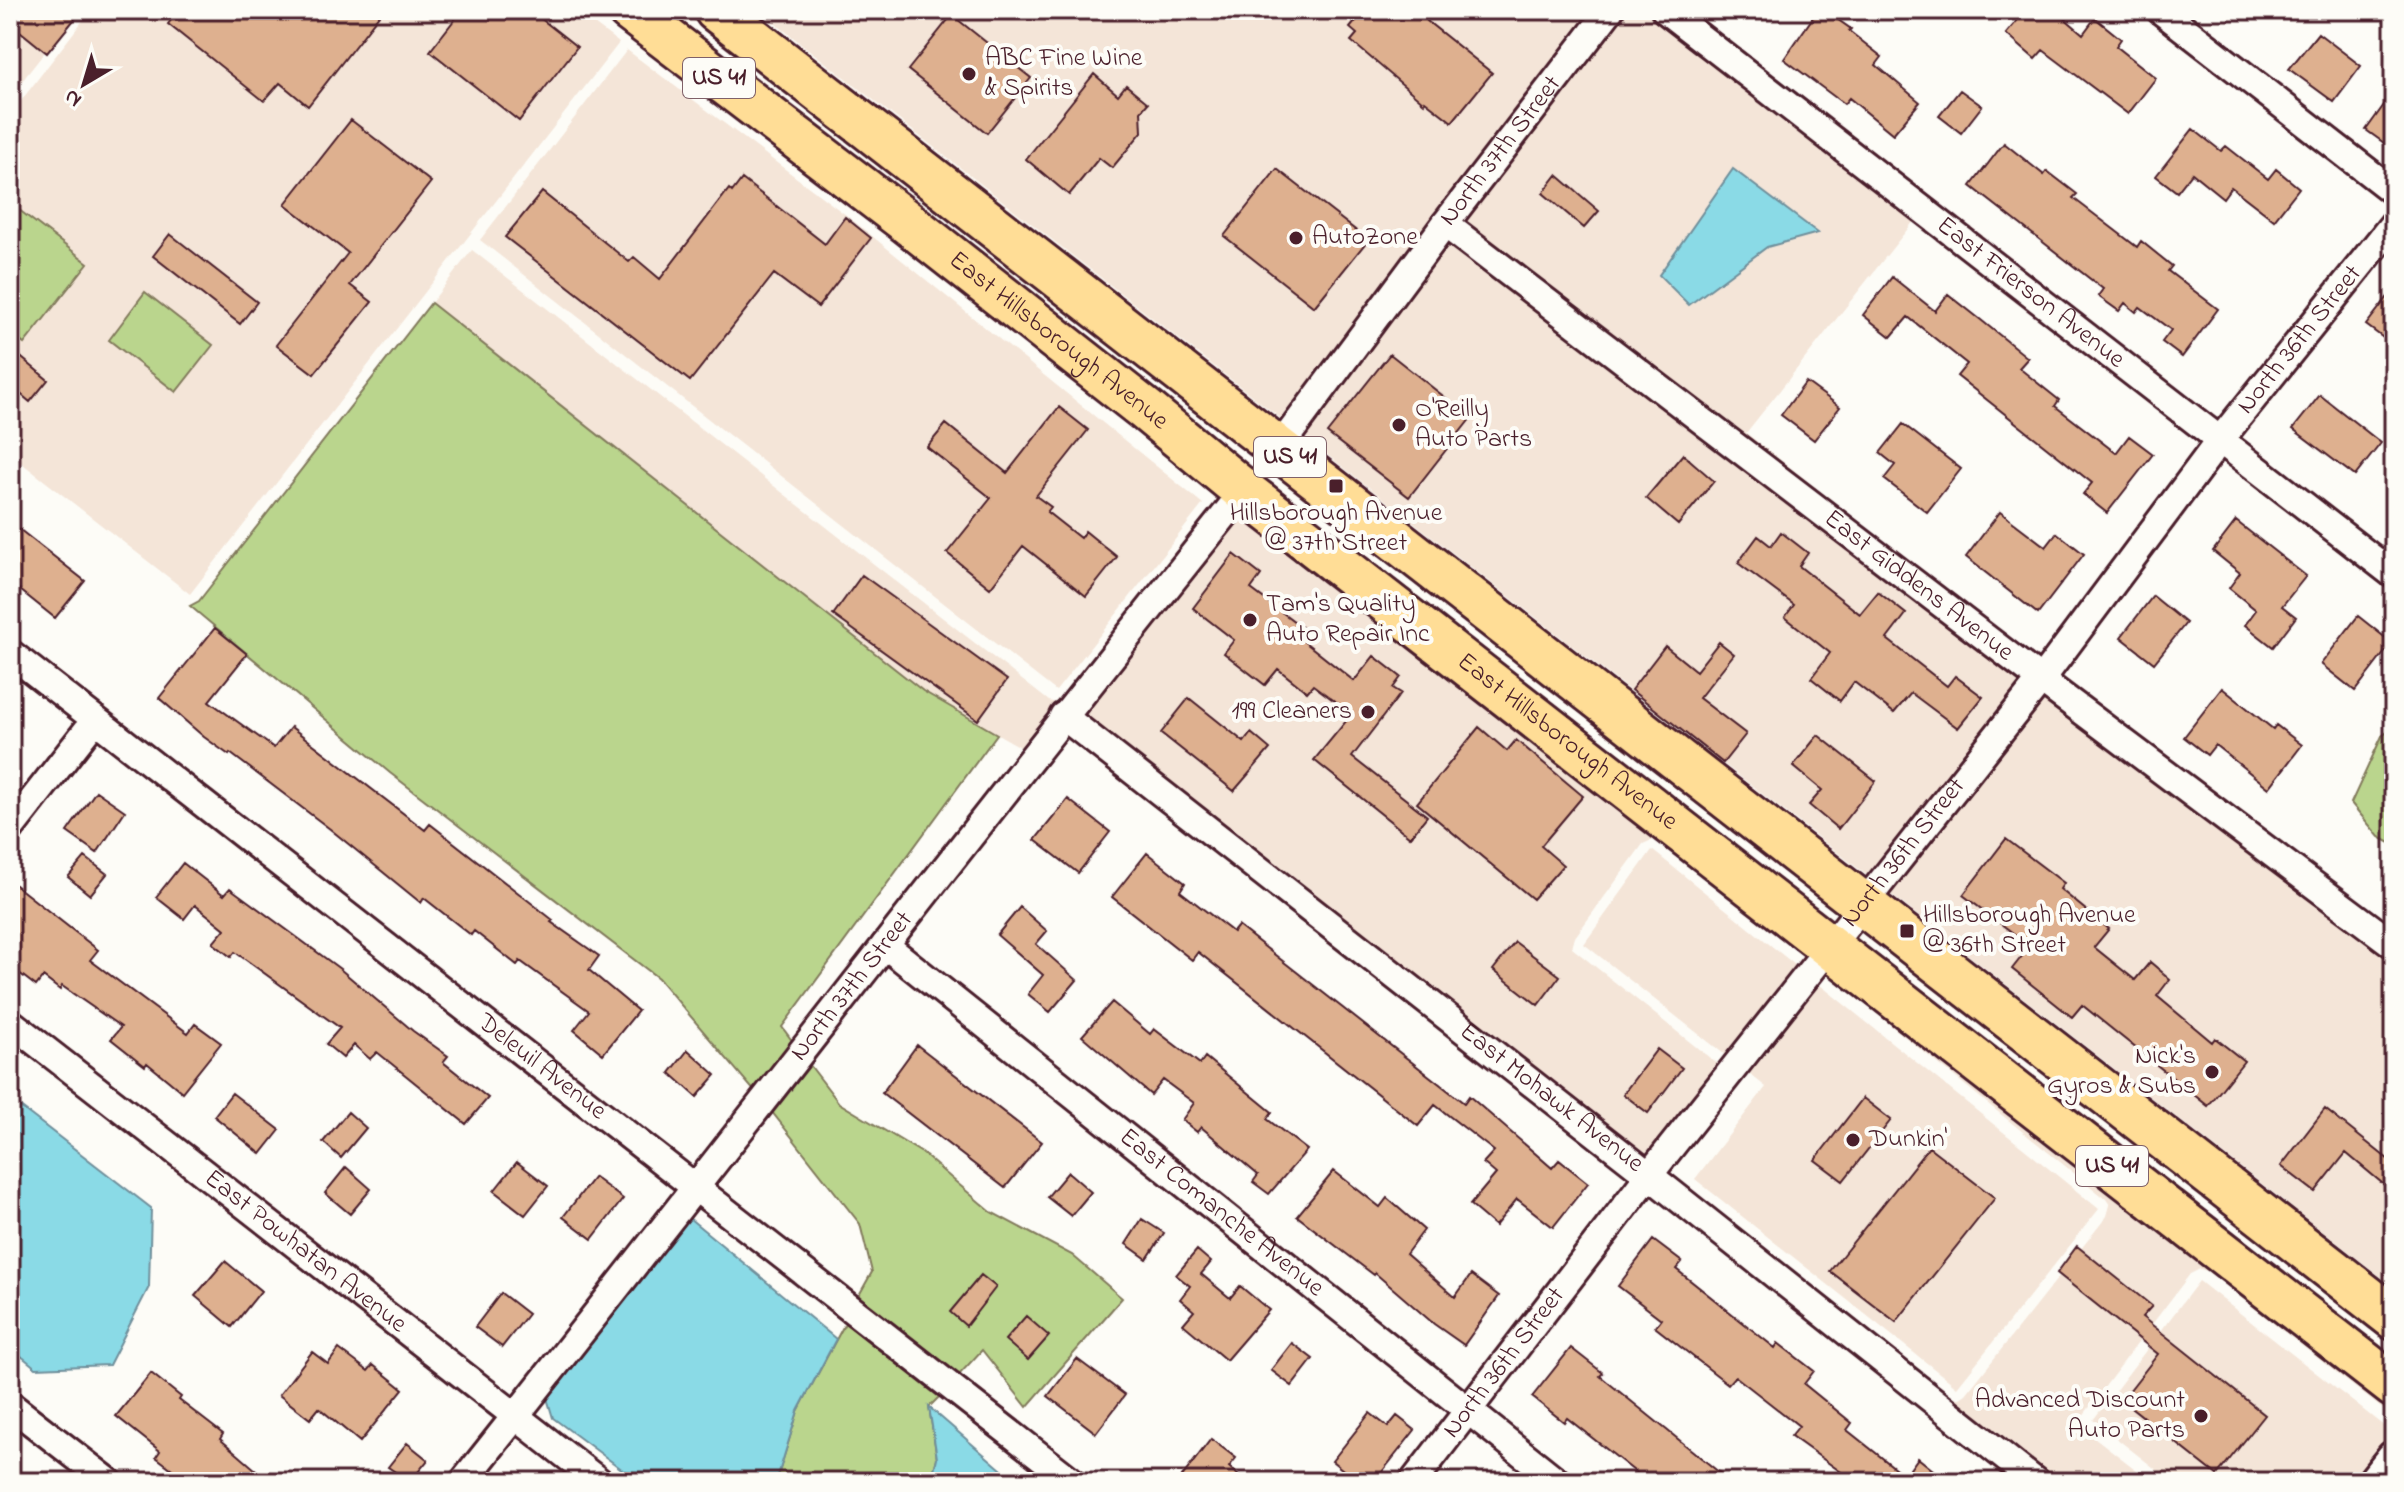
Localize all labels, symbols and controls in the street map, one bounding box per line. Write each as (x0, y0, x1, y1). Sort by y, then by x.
place label: ABC Fine Wine & Spirits (985, 40, 1143, 108)
north arrow (44, 44, 124, 124)
road number: US 41 (683, 58, 755, 98)
marker: ABC Fine Wine & Spirits (960, 65, 978, 83)
street label: North 37th Street (1431, 68, 1572, 235)
text: N (58, 80, 89, 115)
street label: East Frierson Avenue (1928, 208, 2133, 379)
place label: AutoZone (1312, 219, 1418, 257)
marker: AutoZone (1287, 229, 1305, 247)
street label: East Hillsborough Avenue (940, 242, 1177, 440)
street label: North 36th Street (2228, 257, 2372, 423)
place label: O'Reilly Auto Parts (1415, 391, 1532, 459)
marker: O'Reilly Auto Parts (1390, 416, 1408, 434)
road number: US 41 (1254, 437, 1326, 477)
marker: Hillsborough Avenue @ 37th Street (1327, 477, 1345, 495)
place label: Hillsborough Avenue @ 37th Street (1230, 495, 1443, 563)
street label: East Giddens Avenue (1815, 501, 2022, 672)
place label: Tam's Quality Auto Repair Inc (1266, 586, 1430, 654)
marker: Tam's Quality Auto Repair Inc (1241, 611, 1259, 629)
street label: East Hillsborough Avenue (1448, 644, 1686, 841)
place label: 199 Cleaners (1231, 693, 1352, 731)
marker: 199 Cleaners (1359, 703, 1377, 721)
street label: North 36th Street (1833, 770, 1976, 936)
place label: Hillsborough Avenue @ 36th Street (1923, 897, 2136, 965)
street label: North 37th Street (781, 903, 923, 1070)
marker: Hillsborough Avenue @ 36th Street (1898, 922, 1916, 940)
street label: Deleuil Avenue (468, 1004, 615, 1130)
street label: East Mohawk Avenue (1451, 1014, 1652, 1183)
place label: Nick's Gyros & Subs (2047, 1038, 2196, 1106)
marker: Nick's Gyros & Subs (2203, 1063, 2221, 1081)
street label: East Comanche Avenue (1110, 1119, 1332, 1307)
place label: Dunkin' (1868, 1121, 1948, 1159)
marker: Dunkin' (1844, 1131, 1862, 1149)
road number: US 41 (2076, 1146, 2148, 1186)
street label: East Powhatan Avenue (195, 1161, 415, 1343)
street label: North 36th Street (1434, 1279, 1575, 1447)
place label: Advanced Discount Auto Parts (1975, 1382, 2185, 1450)
marker: Advanced Discount Auto Parts (2192, 1407, 2210, 1425)

